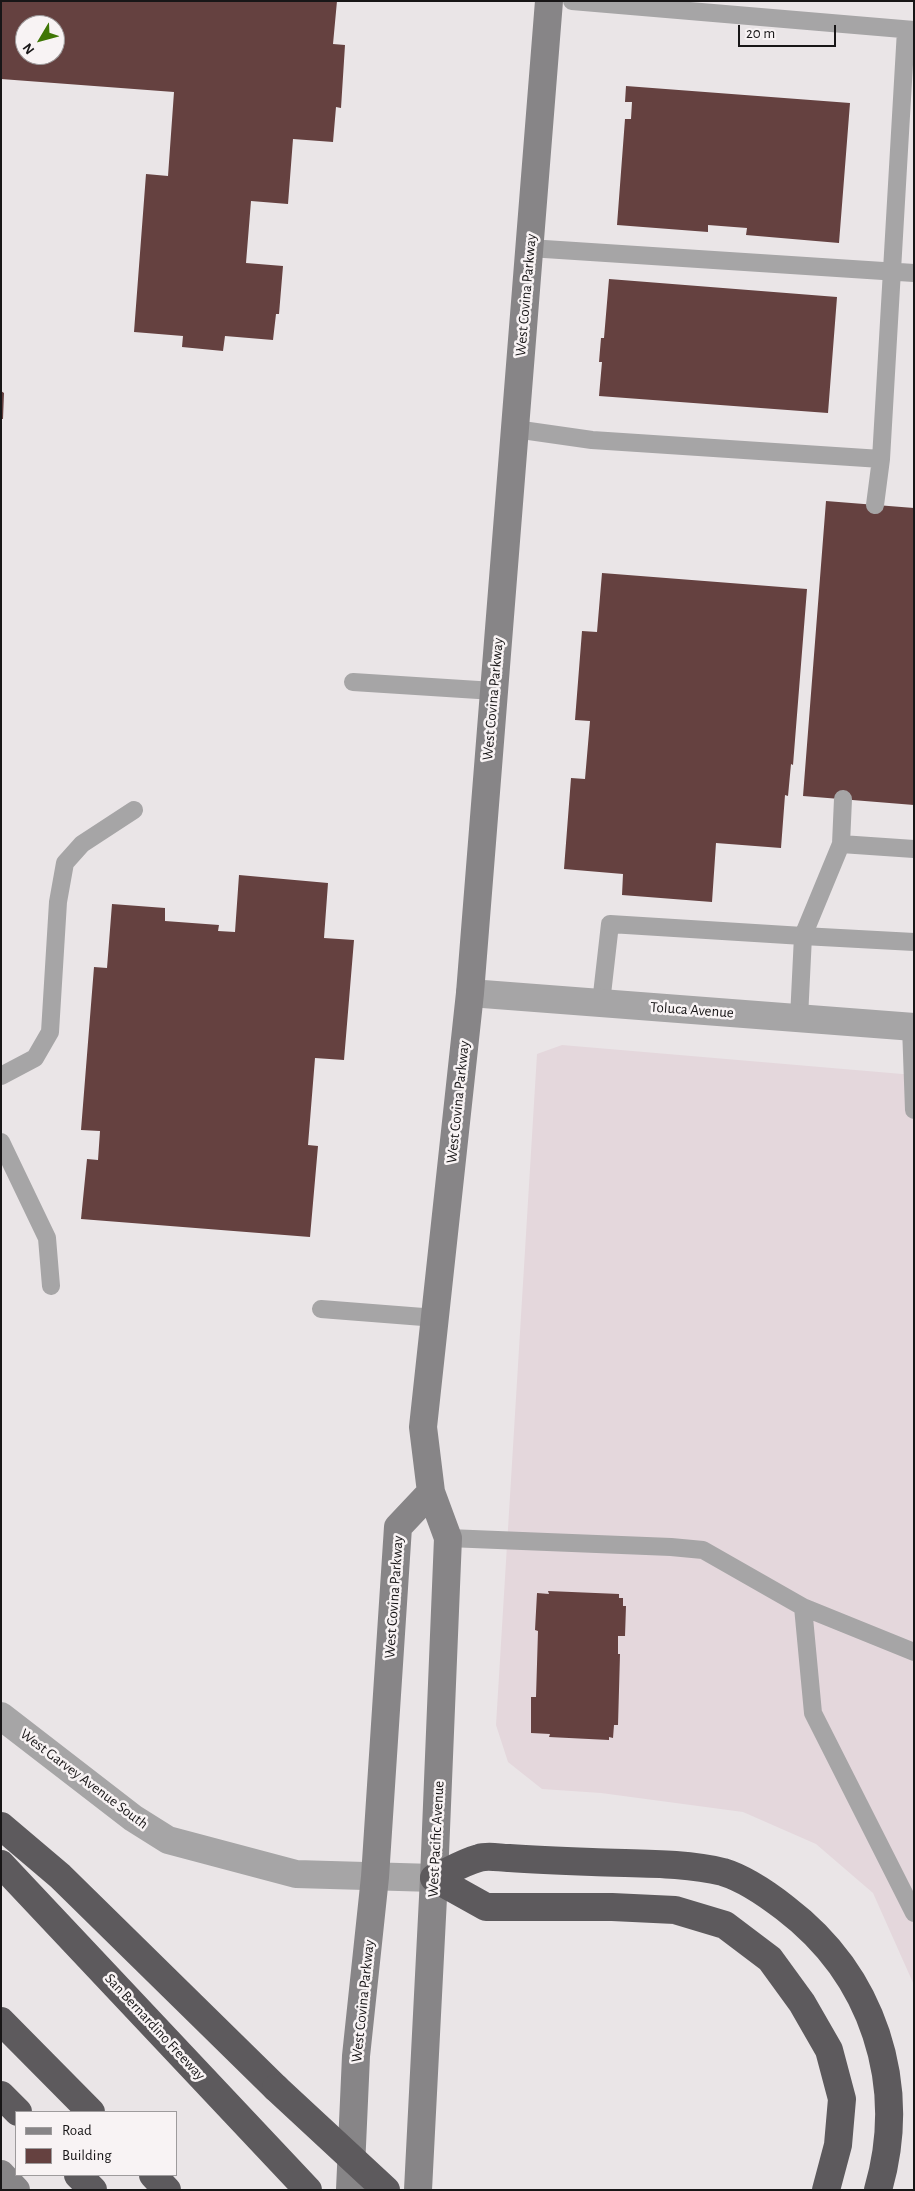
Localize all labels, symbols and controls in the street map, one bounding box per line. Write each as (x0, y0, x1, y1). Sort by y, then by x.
north arrow (15, 15, 65, 65)
scale bar (740, 15, 838, 47)
text: 20 m (746, 26, 775, 41)
text: N (20, 40, 37, 57)
street label: West Covina Parkway (512, 233, 540, 357)
street label: West Covina Parkway (479, 637, 507, 761)
street label: Toluca Avenue (650, 998, 734, 1022)
street label: West Covina Parkway (443, 1040, 473, 1164)
street label: West Covina Parkway (381, 1535, 407, 1659)
street label: West Garvey Avenue South (16, 1725, 152, 1833)
street label: West Pacific Avenue (424, 1780, 448, 1898)
street label: West Covina Parkway (348, 1939, 378, 2063)
street label: San Bernardino Freeway (101, 1970, 209, 2084)
legend (15, 2111, 178, 2176)
text: Road (62, 2123, 92, 2138)
text: Building (62, 2148, 112, 2163)

